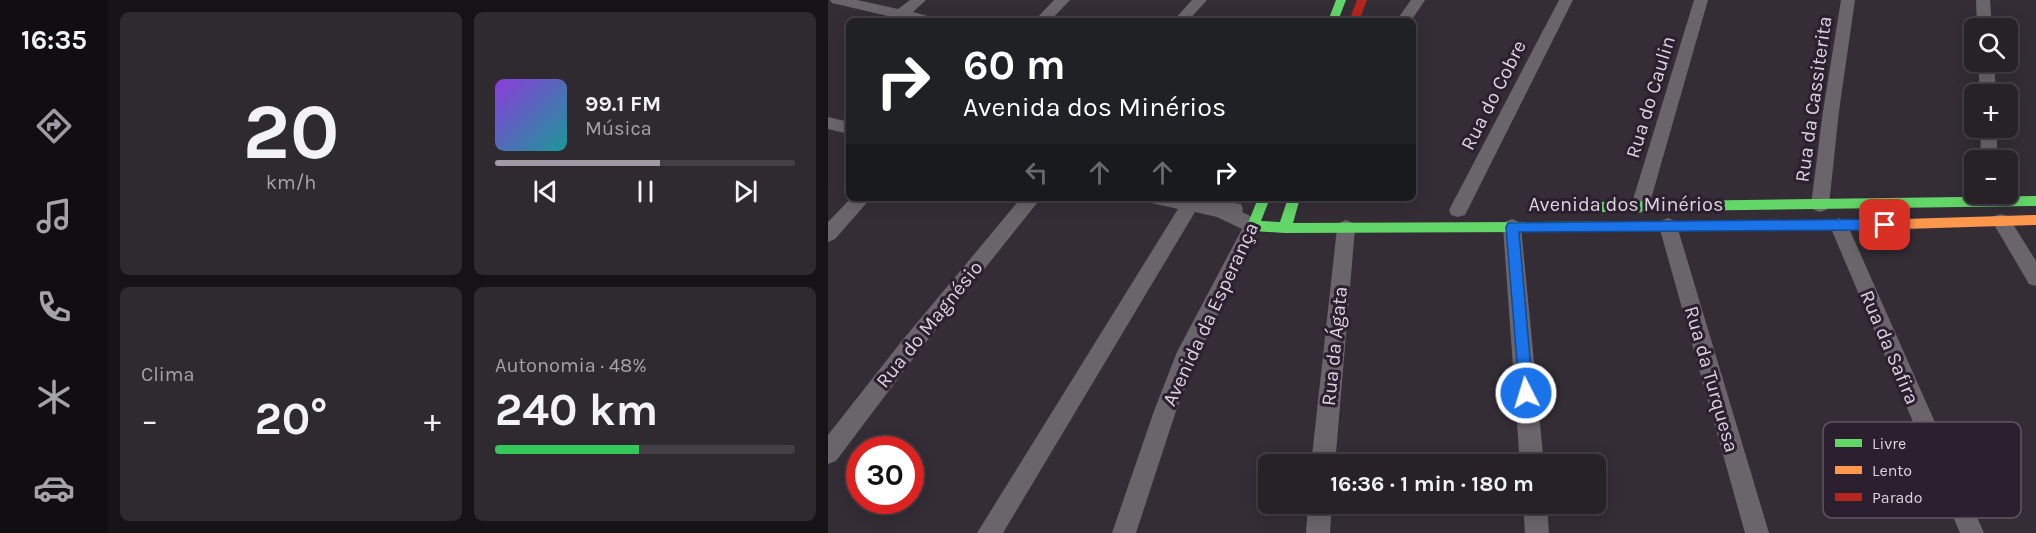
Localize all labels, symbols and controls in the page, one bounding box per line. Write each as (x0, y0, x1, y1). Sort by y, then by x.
street label: Rua da Cassiterita (1790, 15, 1837, 184)
map controls (1964, 18, 2018, 204)
button: search (1964, 18, 2018, 72)
text: 16:35 (21, 24, 87, 56)
street label: Rua do Caulin (1621, 33, 1680, 161)
street label: Rua do Cobre (1456, 36, 1531, 154)
text: 60 m (963, 40, 1066, 90)
icon: right (864, 42, 942, 120)
button: + (1964, 84, 2018, 138)
text: 20 (243, 86, 339, 178)
text: 99.1 FM (585, 91, 661, 117)
text: Avenida dos Minérios (963, 91, 1226, 123)
icon: directions (33, 105, 75, 147)
text: Música (585, 117, 652, 140)
button: − (1964, 150, 2018, 204)
icon: left (1020, 156, 1053, 189)
icon: ahead (1083, 156, 1116, 189)
icon: ahead (1146, 156, 1179, 189)
icon: right (1209, 156, 1242, 189)
text: km/h (266, 171, 316, 194)
icon: previous (529, 175, 562, 208)
icon: pause (629, 175, 662, 208)
icon: next (729, 175, 762, 208)
street label: Avenida dos Minérios (1529, 193, 1723, 216)
icon: music (33, 195, 75, 237)
pin (1859, 199, 1910, 250)
icon: arrive (1868, 208, 1901, 241)
street label: Avenida da Esperança (1158, 219, 1263, 410)
street label: Rua do Magnésio (871, 256, 988, 392)
street label: Rua da Ágata (1316, 285, 1352, 407)
icon: phone (33, 286, 75, 328)
street label: Rua da Safira (1855, 287, 1924, 408)
street label: Rua da Turquesa (1680, 303, 1743, 455)
text: Autonomia · 48% (495, 354, 647, 377)
position arrow (1494, 361, 1558, 425)
text: Clima (141, 363, 195, 386)
icon: climate (33, 376, 75, 418)
text: 240 km (495, 384, 658, 436)
text: 20° (254, 393, 328, 445)
text: − (141, 401, 158, 439)
text: + (424, 401, 441, 439)
legend (1823, 422, 2021, 518)
text: Livre (1872, 434, 1906, 453)
speed limit sign: 30 (846, 436, 924, 514)
text: Lento (1872, 461, 1912, 480)
icon: car (33, 467, 75, 509)
text: 16:36 · 1 min · 180 m (1330, 471, 1534, 497)
text: Parado (1872, 488, 1922, 507)

